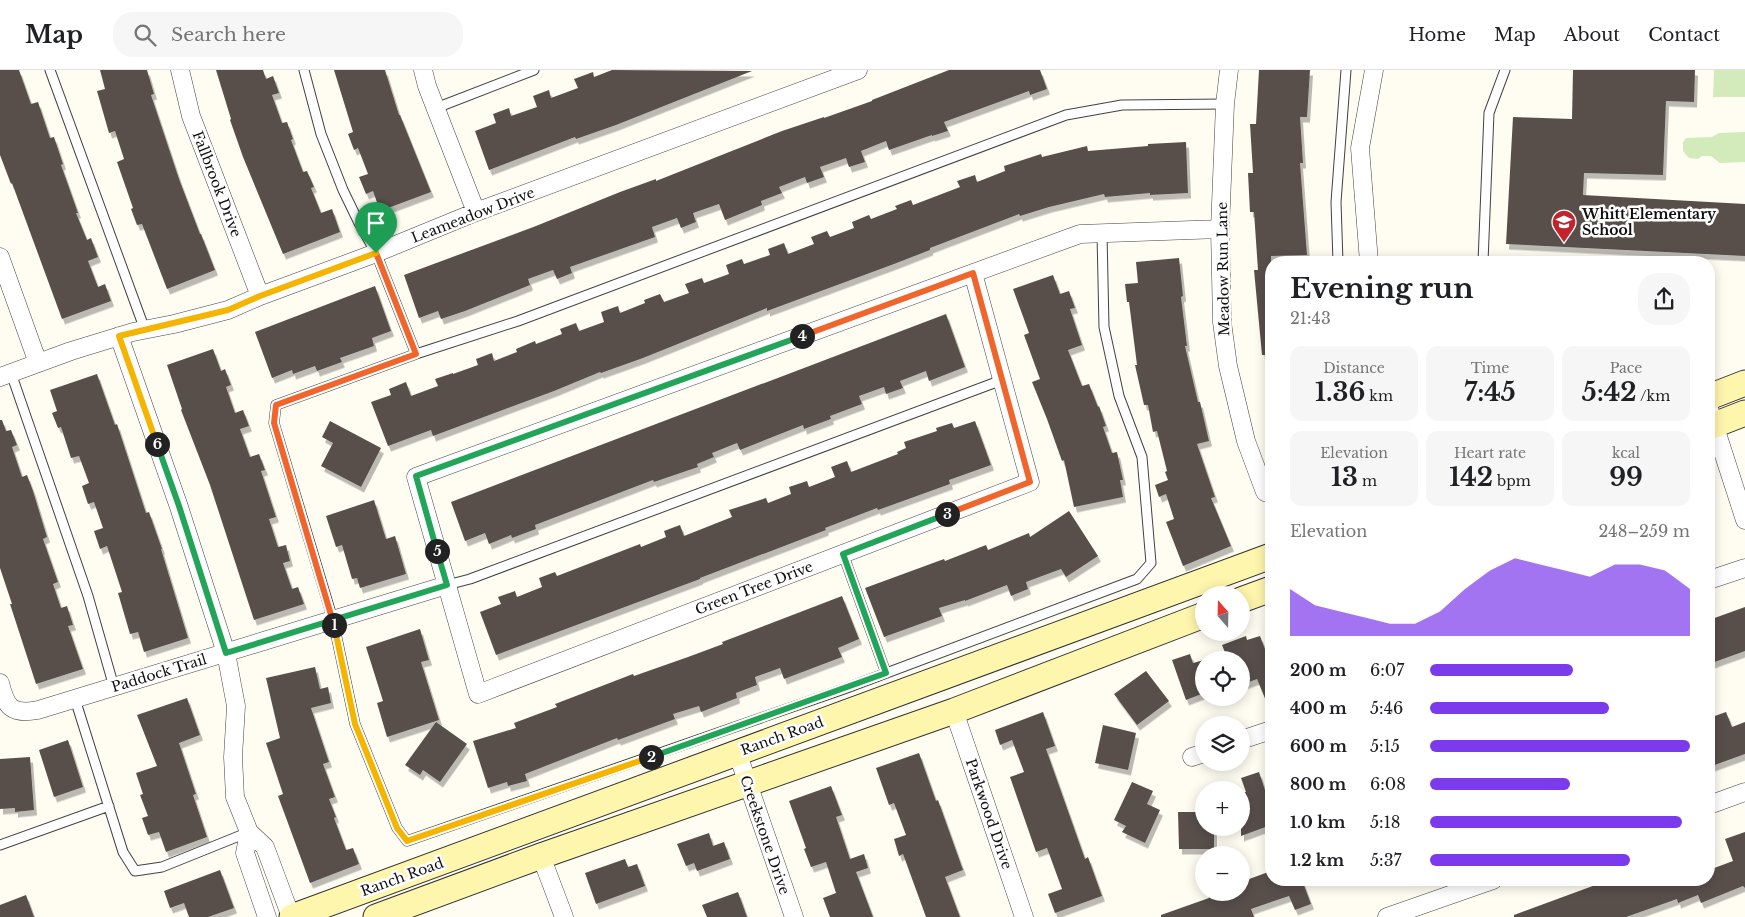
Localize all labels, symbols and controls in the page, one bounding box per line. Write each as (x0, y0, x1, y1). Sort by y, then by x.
search box (113, 12, 463, 57)
text: Map (25, 20, 83, 49)
icon: search (131, 21, 159, 49)
text: Search here (171, 23, 286, 46)
text: Home (1408, 24, 1466, 46)
text: Map (1494, 24, 1536, 46)
text: About (1564, 24, 1620, 46)
text: Contact (1648, 24, 1720, 46)
street label: Fallbrook Drive (188, 128, 246, 240)
street label: Leameadow Drive (409, 183, 537, 247)
pin (355, 202, 397, 253)
street label: Meadow Run Lane (1213, 202, 1233, 336)
place label: Whitt Elementary School (1581, 205, 1717, 239)
icon: arrive (362, 209, 390, 237)
school or university icon: Whitt Elementary School (1551, 209, 1577, 243)
text: Evening run (1290, 271, 1474, 306)
button: share (1638, 273, 1690, 325)
text: 21:43 (1290, 308, 1331, 328)
pin: 4 (790, 324, 814, 348)
text: 4 (798, 327, 807, 345)
text: Distance (1323, 359, 1385, 377)
text: Time (1471, 359, 1509, 377)
text: Pace (1610, 359, 1642, 377)
text: 1.36 (1315, 377, 1365, 408)
text: 7:45 (1464, 377, 1516, 408)
text: 5:42 (1582, 377, 1637, 408)
text: km (1365, 387, 1393, 405)
text: /km (1637, 387, 1670, 405)
pin: 6 (144, 432, 170, 456)
text: 6 (153, 435, 162, 453)
text: Elevation (1320, 444, 1388, 462)
text: Heart rate (1454, 444, 1526, 462)
text: kcal (1612, 444, 1640, 462)
text: 13 (1331, 462, 1358, 493)
text: 142 (1449, 462, 1493, 493)
text: 99 (1609, 462, 1643, 493)
text: m (1358, 472, 1377, 490)
text: bpm (1493, 472, 1531, 490)
pin: 3 (934, 502, 960, 526)
text: 3 (943, 505, 952, 523)
text: Elevation (1290, 521, 1367, 541)
text: 248–259 m (1599, 521, 1690, 541)
pin: 5 (424, 538, 450, 564)
text: 5 (433, 542, 442, 560)
street label: Green Tree Drive (693, 557, 815, 619)
north arrow (1195, 586, 1250, 641)
map controls (1195, 586, 1250, 901)
pin: 1 (322, 612, 346, 638)
text: 1 (331, 616, 338, 634)
street label: Paddock Trail (109, 650, 209, 696)
button: locate (1195, 651, 1250, 706)
text: 200 m (1290, 660, 1347, 680)
text: 6:07 (1370, 660, 1404, 680)
text: 400 m (1290, 698, 1347, 718)
text: 5:46 (1370, 698, 1403, 718)
street label: Ranch Road (738, 713, 826, 759)
button: layers (1195, 716, 1250, 771)
text: 600 m (1290, 736, 1347, 756)
text: 5:15 (1370, 736, 1400, 756)
pin: 2 (638, 744, 664, 770)
text: 2 (647, 748, 656, 766)
street label: Parkwood Drive (962, 756, 1016, 872)
street label: Creekstone Drive (736, 773, 794, 897)
text: 800 m (1290, 774, 1346, 794)
text: 6:08 (1370, 774, 1406, 794)
button: + (1195, 781, 1250, 836)
text: 1.0 km (1290, 812, 1345, 832)
text: 5:18 (1370, 812, 1400, 832)
button: − (1195, 846, 1250, 901)
text: 1.2 km (1290, 850, 1344, 870)
text: 5:37 (1370, 850, 1402, 870)
street label: Ranch Road (358, 854, 446, 900)

